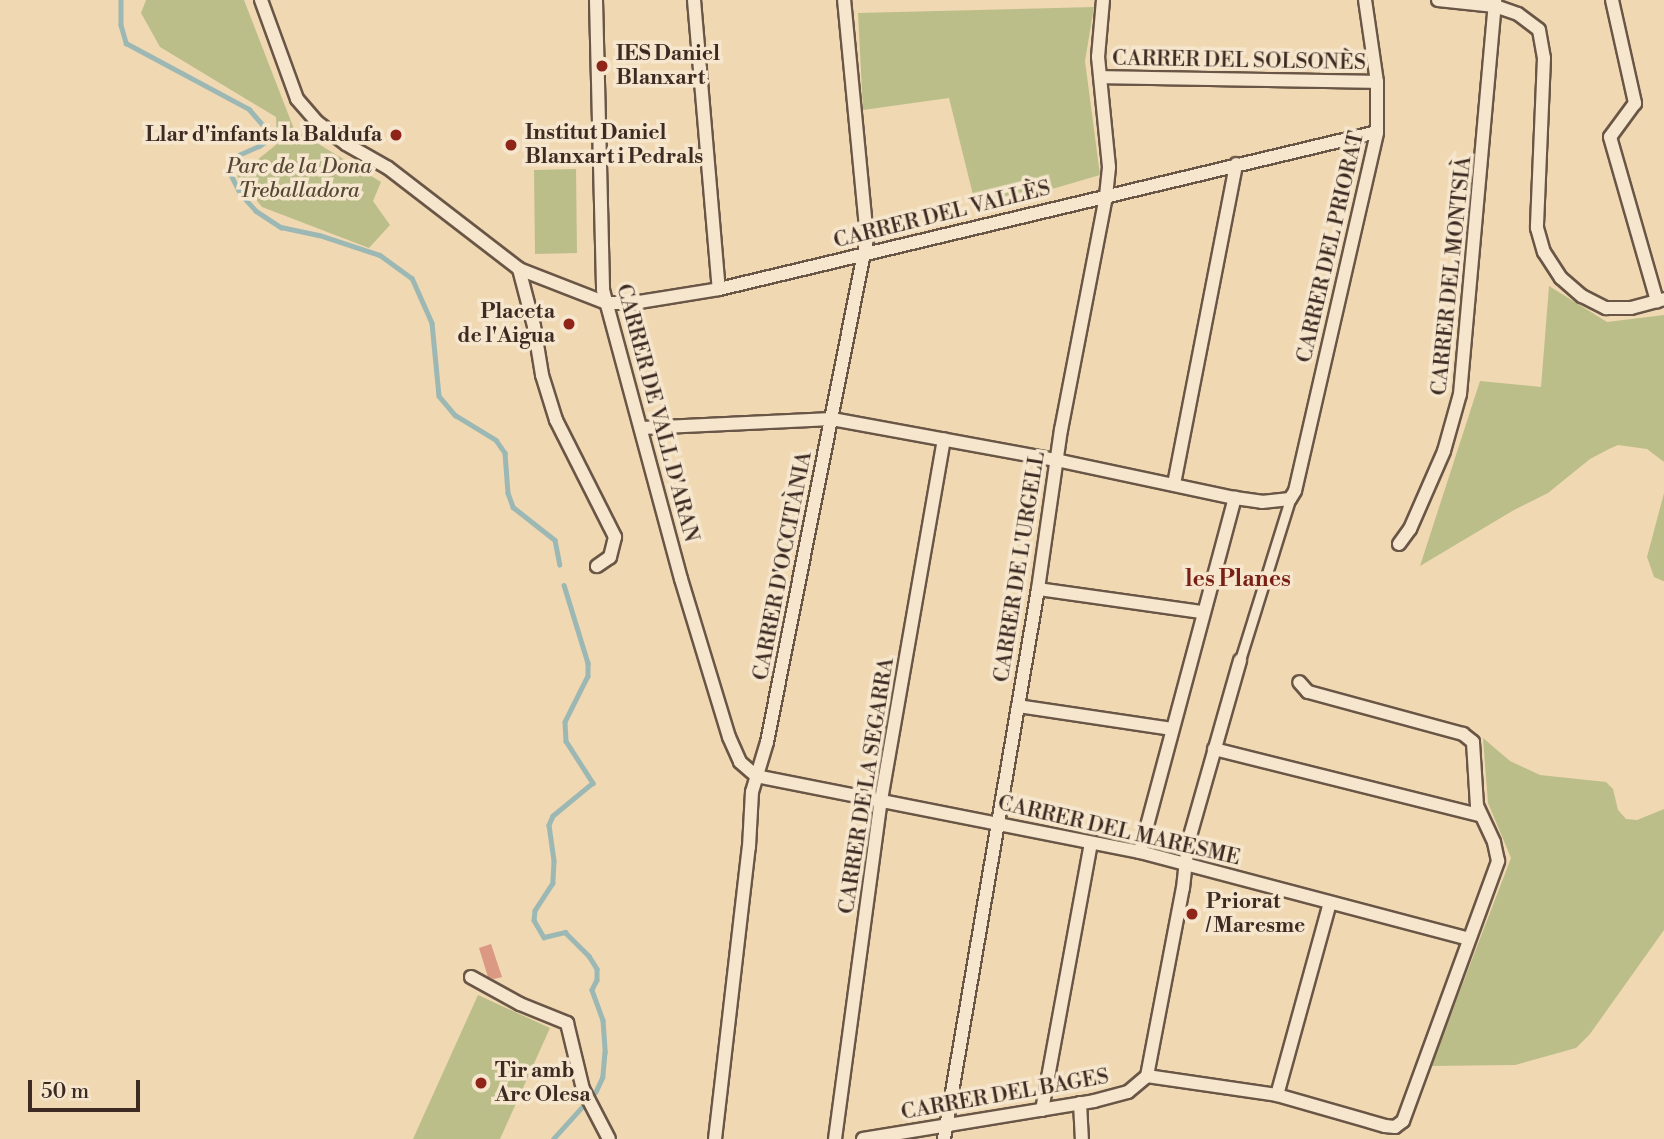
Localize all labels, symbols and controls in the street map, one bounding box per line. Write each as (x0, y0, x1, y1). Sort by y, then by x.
place label: IES Daniel Blanxart (616, 41, 720, 91)
street label: CARRER DEL SOLSONÈS (1112, 46, 1366, 76)
marker: IES Daniel Blanxart (594, 58, 610, 74)
place label: Institut Daniel Blanxart i Pedrals (525, 120, 703, 170)
place label: Llar d'infants la Baldufa (145, 122, 382, 148)
marker: Llar d'infants la Baldufa (388, 127, 404, 143)
street label: CARRER DEL PRIORAT (1292, 129, 1370, 365)
marker: Institut Daniel Blanxart i Pedrals (503, 137, 519, 153)
park label: Parc de la Dona Treballadora (226, 154, 372, 204)
street label: CARRER DEL MONTSIÀ (1427, 155, 1477, 397)
street label: CARRER DEL VALLÈS (831, 176, 1053, 254)
street label: CARRER DE VALL D'ARAN (610, 281, 704, 545)
place label: Placeta de l'Aigua (457, 299, 555, 349)
marker: Placeta de l'Aigua (561, 316, 577, 332)
street label: CARRER D'OCCITÀNIA (748, 449, 818, 683)
street label: CARRER DE L'URGELL (989, 450, 1051, 684)
district label: les Planes (1185, 565, 1291, 593)
street label: CARRER DE LA SEGARRA (834, 656, 900, 916)
street label: CARRER DEL MARESME (995, 791, 1243, 871)
place label: Priorat / Maresme (1206, 889, 1305, 939)
marker: Priorat / Maresme (1184, 906, 1200, 922)
place label: Tir amb Arc Olesa (495, 1058, 591, 1108)
street label: CARRER DEL BAGES (899, 1064, 1111, 1126)
scale bar (32, 1066, 144, 1110)
marker: Tir amb Arc Olesa (473, 1075, 489, 1091)
text: 50 m (41, 1079, 89, 1105)

